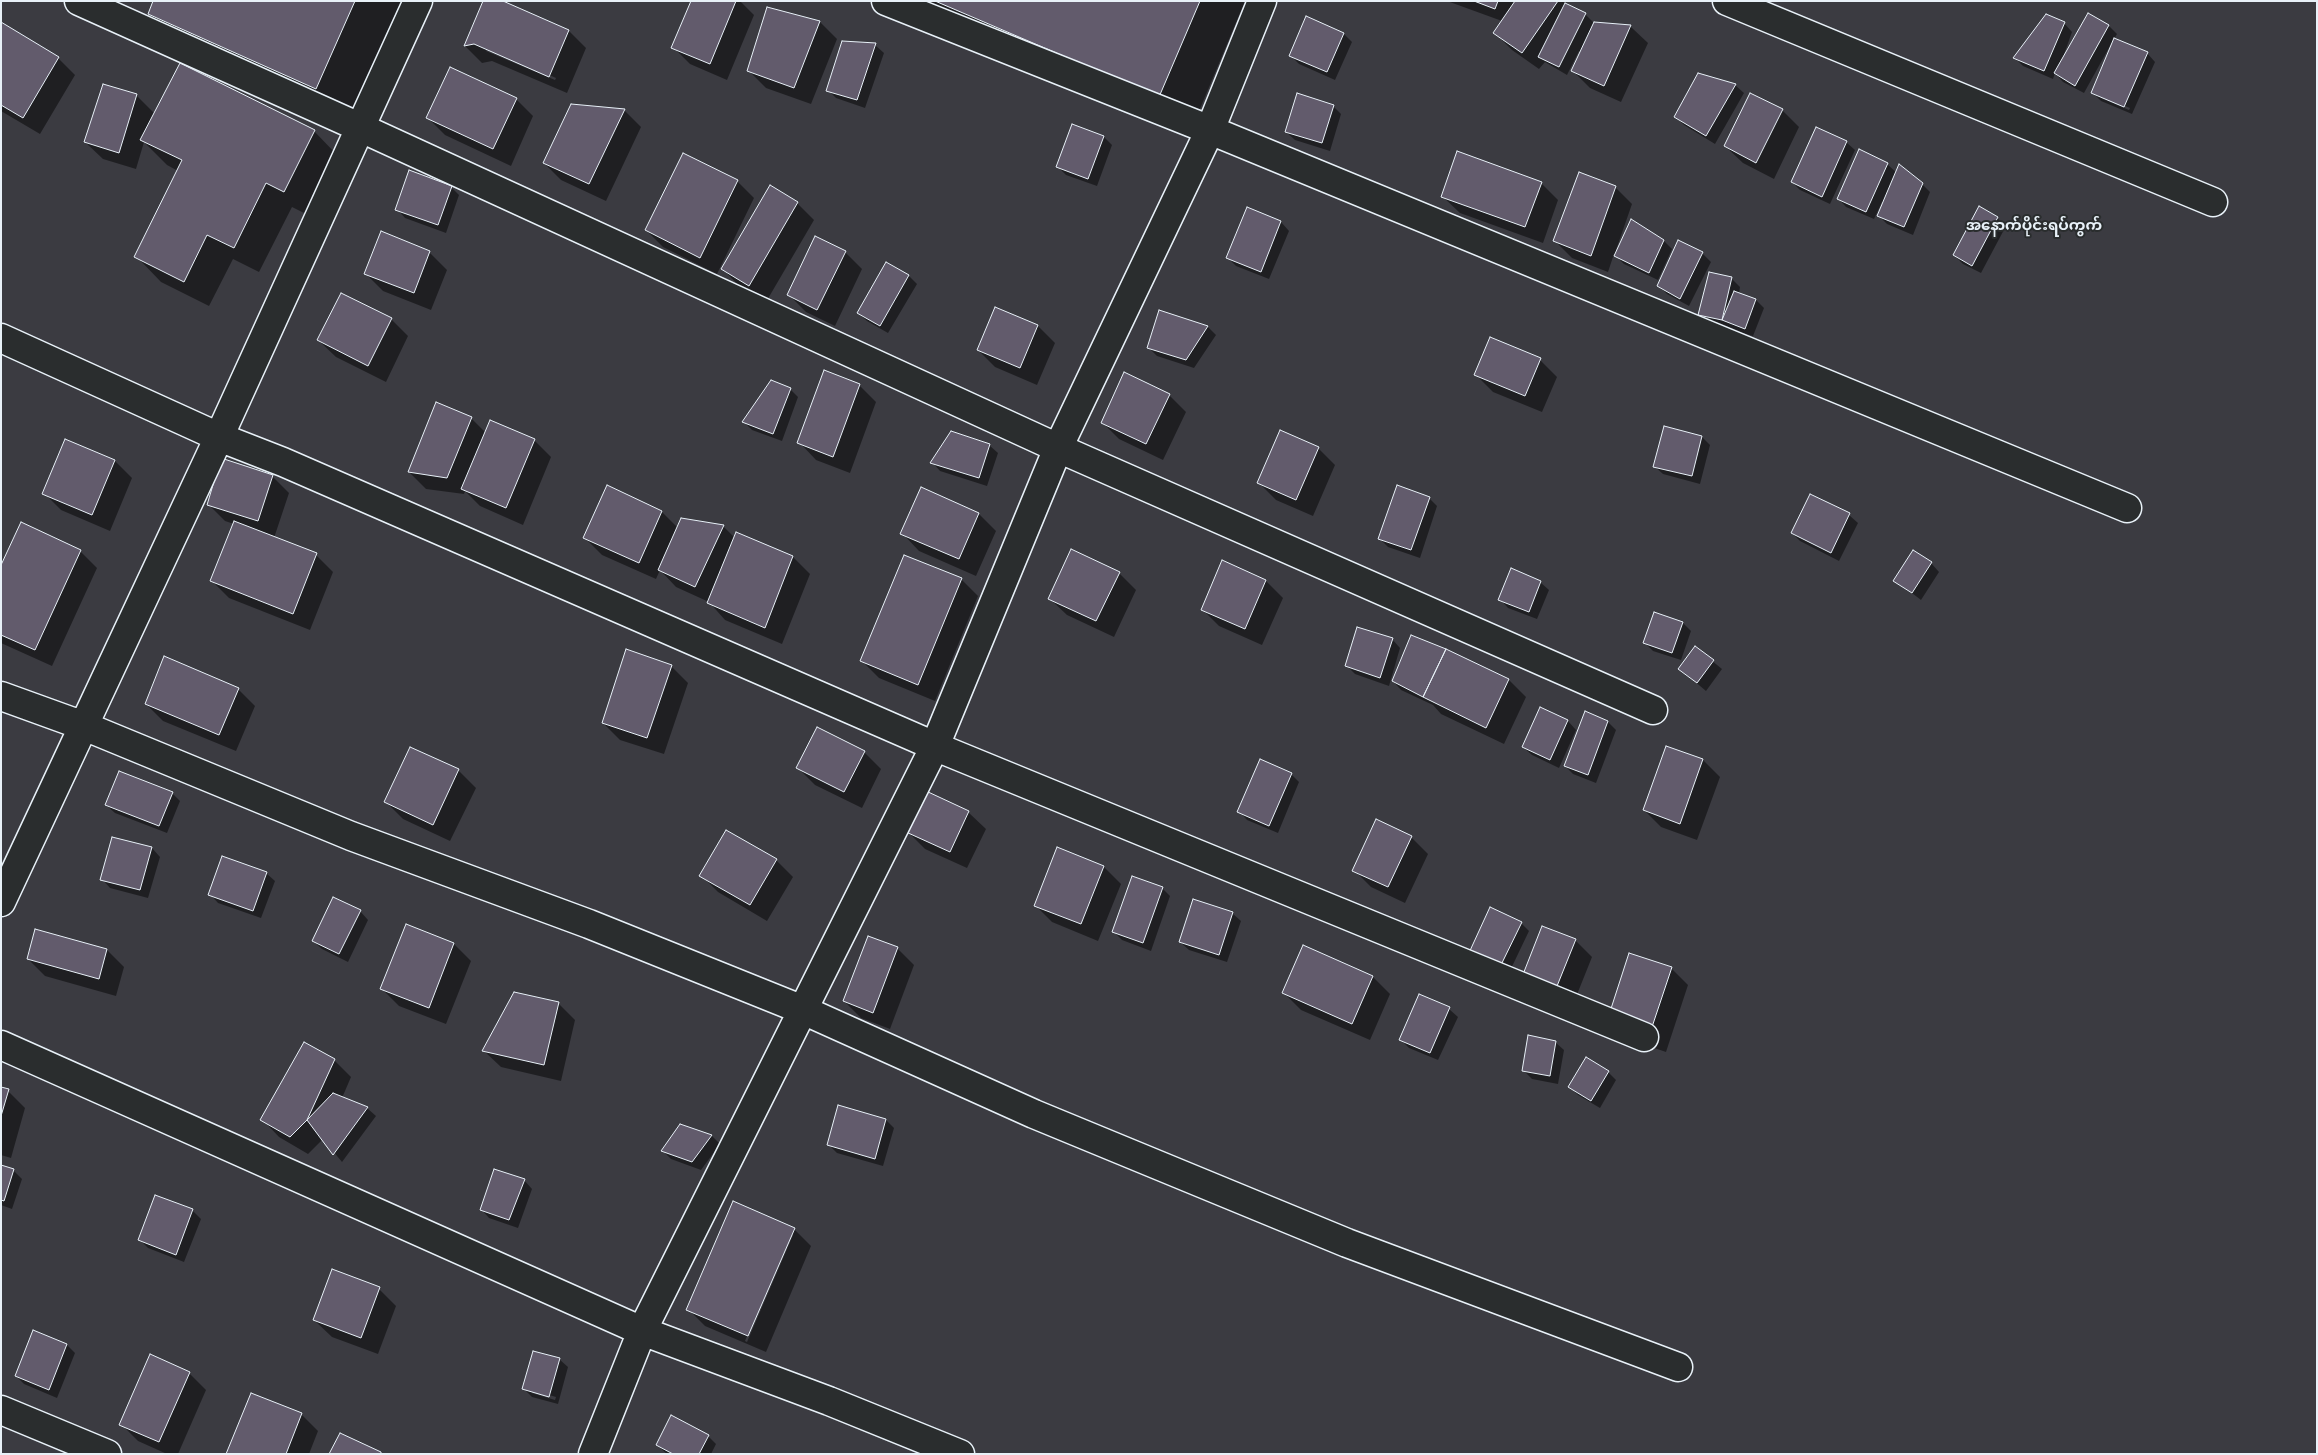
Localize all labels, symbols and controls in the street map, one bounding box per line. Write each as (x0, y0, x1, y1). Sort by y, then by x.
district label: အနောက်ပိုင်းရပ်ကွက် (1966, 217, 2102, 235)

